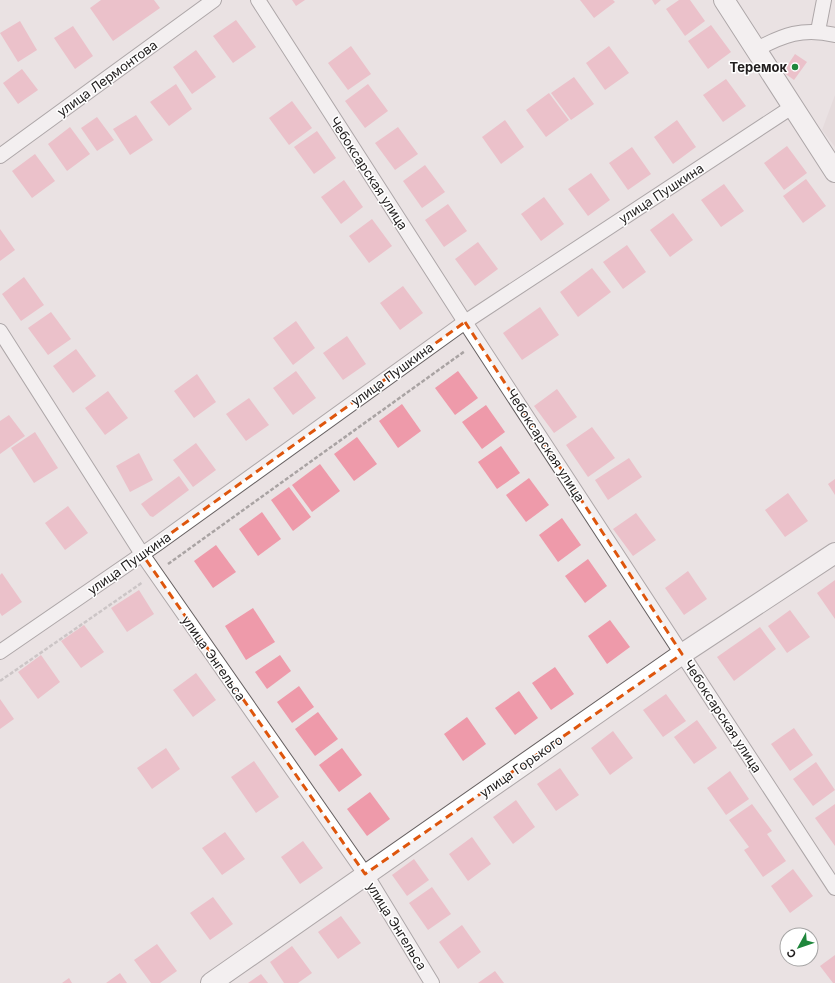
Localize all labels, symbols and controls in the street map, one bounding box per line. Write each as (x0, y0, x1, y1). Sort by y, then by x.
street label: улица Лермонтова (54, 36, 160, 120)
place label: Теремок (730, 59, 787, 75)
marker: Теремок (790, 62, 800, 72)
street label: Чебоксарская улица (327, 114, 411, 232)
street label: улица Пушкина (616, 160, 706, 226)
street label: улица Пушкина (348, 339, 436, 409)
street label: Чебоксарская улица (504, 386, 588, 504)
street label: улица Пушкина (84, 528, 174, 598)
street label: улица Энгельса (179, 612, 249, 704)
street label: Чебоксарская улица (681, 657, 765, 775)
street label: улица Горького (476, 731, 566, 801)
street label: улица Энгельса (364, 879, 430, 973)
north arrow (779, 927, 819, 967)
text: С (783, 946, 799, 961)

